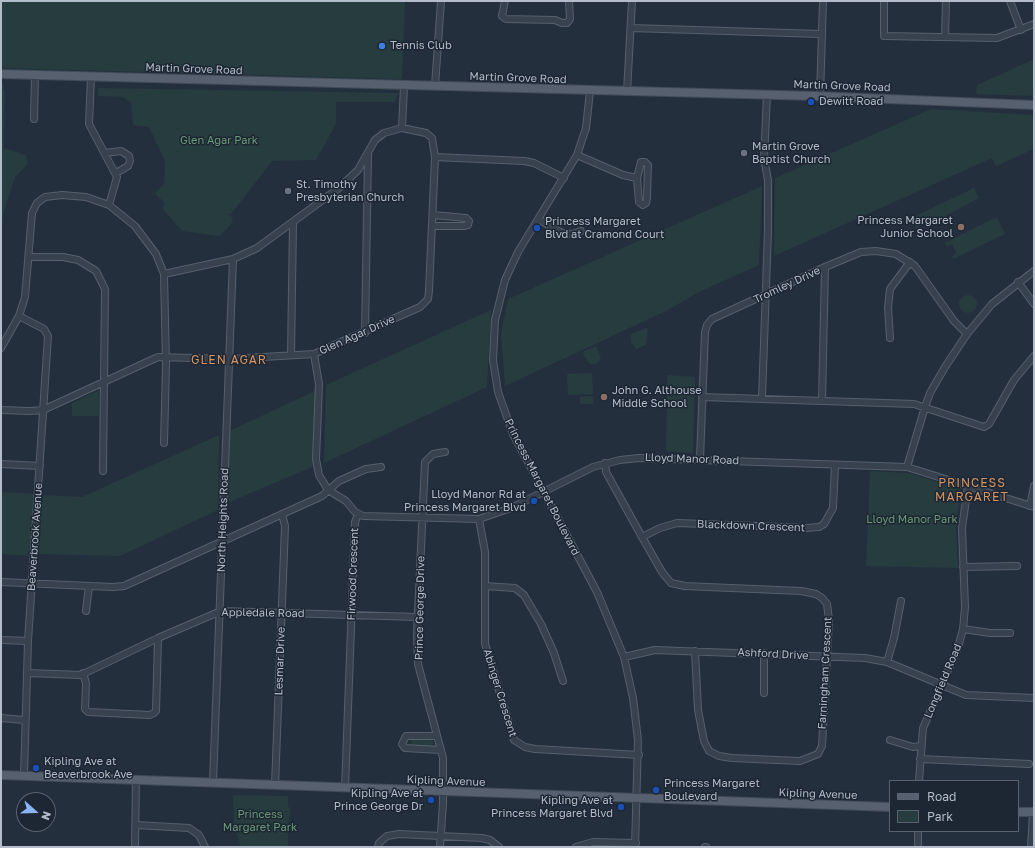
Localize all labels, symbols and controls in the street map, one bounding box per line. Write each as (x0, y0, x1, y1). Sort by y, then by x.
place label: Tennis Club (390, 39, 452, 53)
marker: Tennis Club (377, 41, 387, 51)
street label: Martin Grove Road (145, 61, 243, 77)
street label: Martin Grove Road (469, 70, 567, 86)
street label: Martin Grove Road (793, 78, 891, 94)
place label: Dewitt Road (819, 95, 883, 109)
marker: Dewitt Road (806, 97, 816, 107)
park label: Glen Agar Park (180, 134, 258, 148)
place label: Martin Grove Baptist Church (752, 140, 831, 166)
marker: Martin Grove Baptist Church (739, 148, 749, 158)
place label: St. Timothy Presbyterian Church (296, 178, 404, 204)
marker: St. Timothy Presbyterian Church (283, 186, 293, 196)
place label: Princess Margaret Junior School (857, 214, 953, 240)
place label: Princess Margaret Blvd at Cramond Court (545, 215, 665, 241)
marker: Princess Margaret Junior School (956, 222, 966, 232)
marker: Princess Margaret Blvd at Cramond Court (532, 223, 542, 233)
street label: Tromley Drive (752, 264, 822, 306)
street label: Glen Agar Drive (317, 312, 397, 358)
district label: GLEN AGAR (191, 353, 267, 367)
place label: John G. Althouse Middle School (612, 384, 702, 410)
marker: John G. Althouse Middle School (599, 392, 609, 402)
street label: Princess Margaret Boulevard (502, 416, 582, 558)
street label: Lloyd Manor Road (645, 451, 739, 467)
street label: North Heights Road (215, 468, 231, 572)
district label: PRINCESS MARGARET (935, 476, 1009, 504)
street label: Beaverbrook Avenue (25, 483, 45, 591)
place label: Lloyd Manor Rd at Princess Margaret Blvd (404, 488, 526, 514)
marker: Lloyd Manor Rd at Princess Margaret Blvd (529, 496, 539, 506)
park label: Lloyd Manor Park (866, 513, 958, 527)
street label: Blackdown Crescent (697, 518, 805, 534)
street label: Firwood Crescent (345, 527, 361, 621)
street label: Prince George Drive (412, 556, 428, 660)
street label: Appledale Road (221, 606, 305, 620)
street label: Farningham Crescent (815, 616, 835, 730)
street label: Lesmar Drive (272, 626, 288, 696)
street label: Longfield Road (921, 642, 965, 720)
street label: Ashford Drive (737, 646, 809, 662)
street label: Abinger Crescent (480, 647, 520, 739)
place label: Kipling Ave at Beaverbrook Ave (44, 755, 132, 781)
marker: Kipling Ave at Beaverbrook Ave (31, 763, 41, 773)
street label: Kipling Avenue (406, 773, 486, 789)
place label: Princess Margaret Boulevard (664, 777, 760, 803)
legend (889, 780, 1019, 832)
marker: Princess Margaret Boulevard (651, 785, 661, 795)
street label: Kipling Avenue (778, 786, 858, 802)
place label: Kipling Ave at Prince George Dr (334, 787, 423, 813)
text: Road (927, 789, 956, 804)
north arrow (16, 792, 56, 832)
place label: Kipling Ave at Princess Margaret Blvd (491, 794, 613, 820)
marker: Kipling Ave at Prince George Dr (426, 795, 436, 805)
marker: Kipling Ave at Princess Margaret Blvd (616, 802, 626, 812)
park label: Princess Margaret Park (223, 808, 297, 834)
text: Park (927, 809, 953, 824)
text: N (39, 810, 54, 822)

